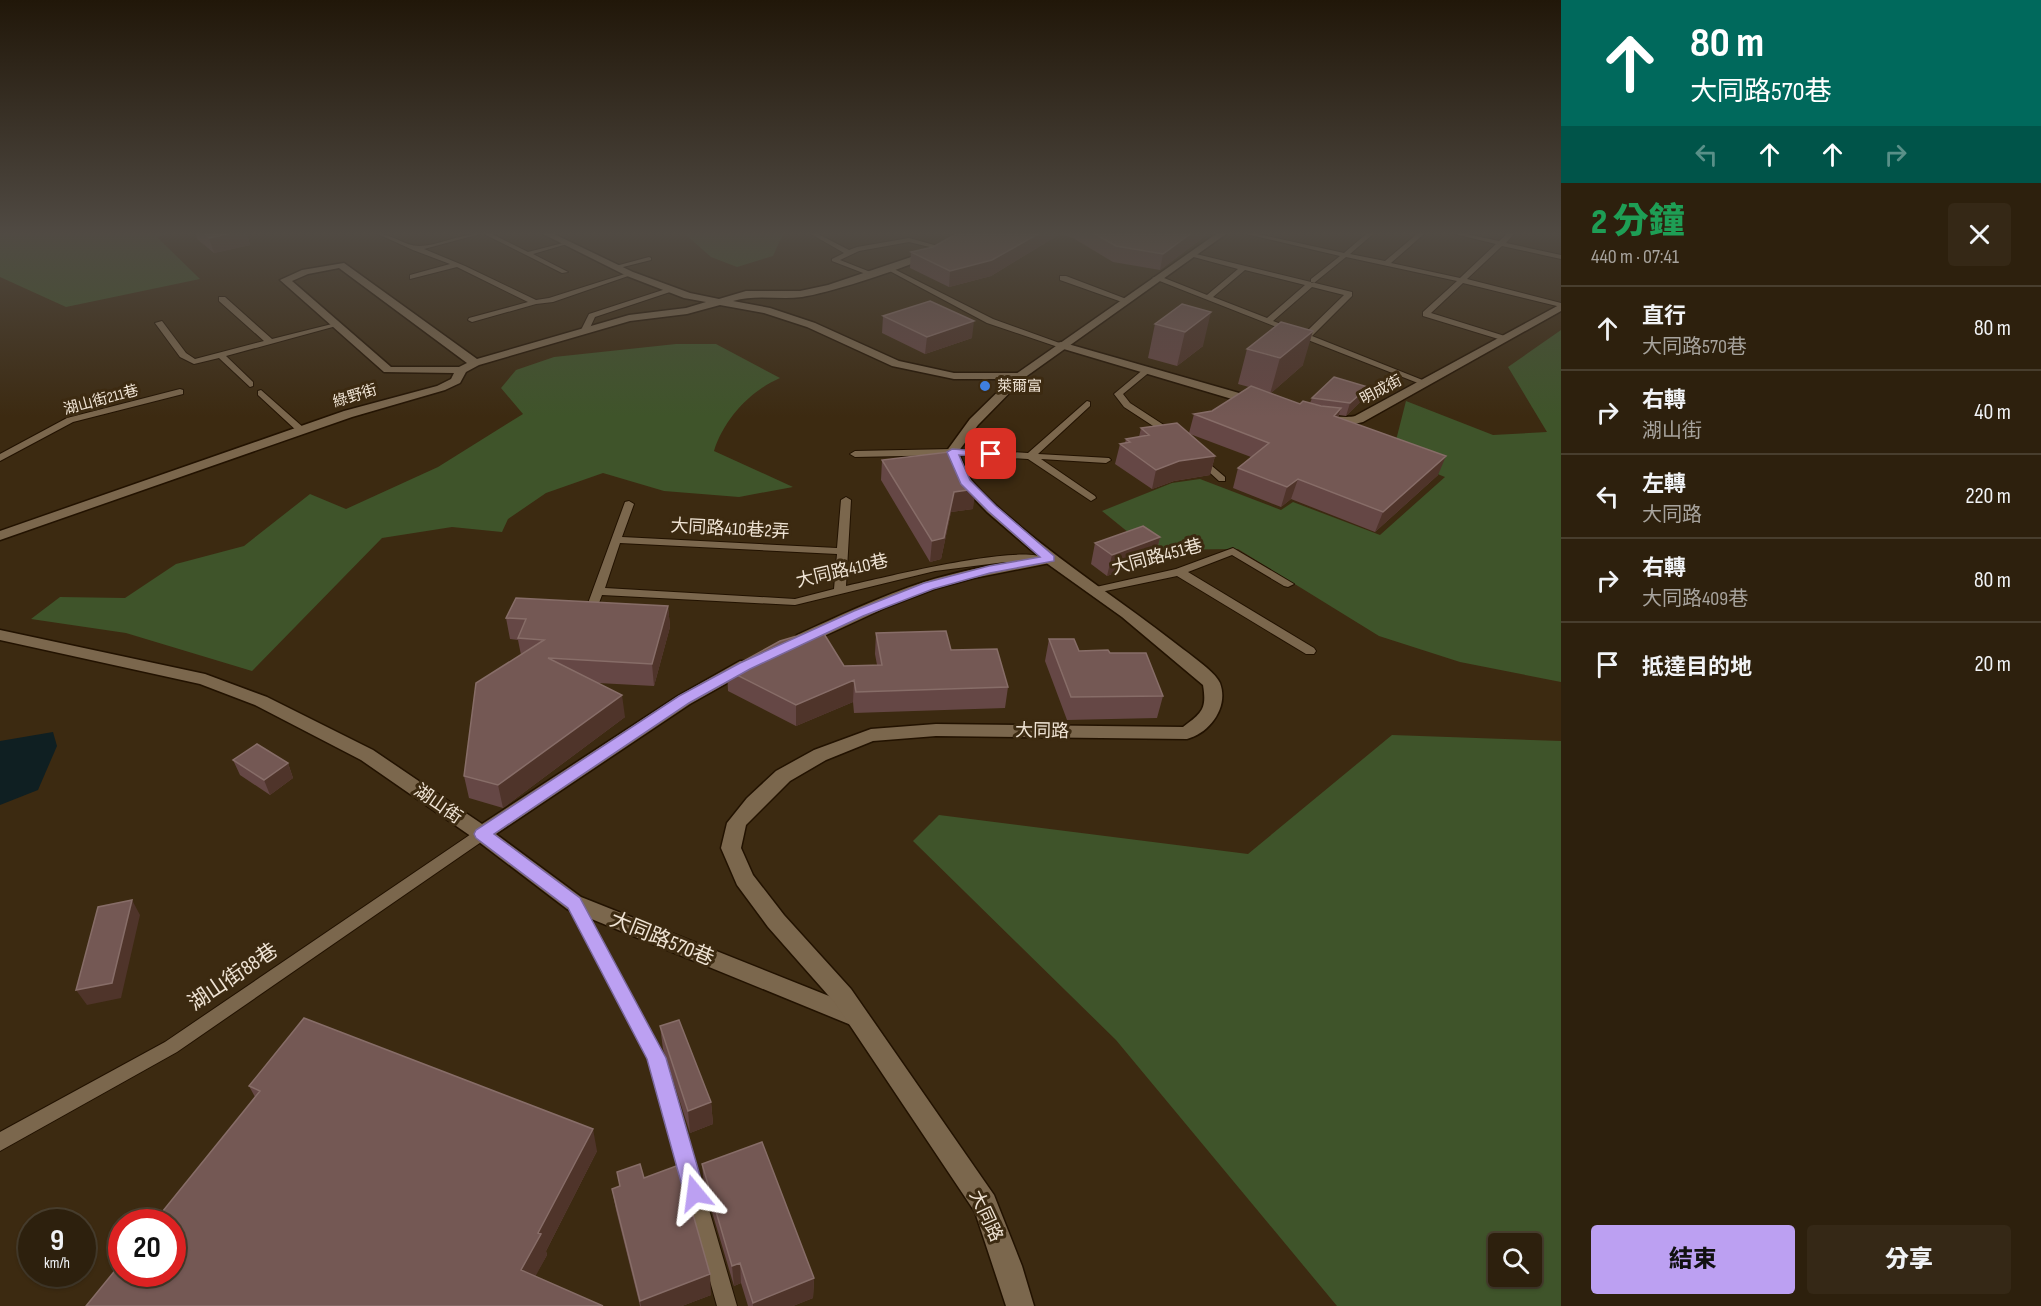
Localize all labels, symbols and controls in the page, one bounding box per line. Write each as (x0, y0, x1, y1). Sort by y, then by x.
text: 80 m (1690, 18, 1764, 69)
icon: ahead (1591, 24, 1669, 102)
text: 大同路570巷 (1690, 76, 1831, 108)
icon: left (1690, 138, 1723, 171)
icon: ahead (1753, 138, 1786, 171)
icon: ahead (1816, 138, 1849, 171)
icon: right (1879, 138, 1912, 171)
text: 2 分鐘 (1591, 201, 1685, 244)
button: close (1948, 203, 2011, 266)
text: 440 m · 07:41 (1591, 245, 1679, 269)
text: 直行 (1642, 303, 1686, 330)
icon: ahead (1591, 312, 1624, 345)
text: 80 m (1974, 315, 2011, 342)
text: 大同路570巷 (1642, 335, 1747, 359)
street label: 明成街 (1357, 371, 1405, 409)
place label: 萊爾富 (997, 377, 1042, 396)
marker: 萊爾富 (978, 379, 992, 393)
street label: 綠野街 (331, 380, 379, 412)
street label: 湖山街211巷 (61, 381, 141, 419)
text: 右轉 (1642, 387, 1686, 414)
icon: right (1591, 396, 1624, 429)
text: 40 m (1974, 399, 2011, 426)
text: 湖山街 (1642, 419, 1702, 443)
pin (965, 428, 1016, 479)
icon: arrive (974, 437, 1007, 470)
text: 左轉 (1642, 471, 1686, 498)
icon: left (1591, 480, 1624, 513)
text: 220 m (1965, 483, 2011, 510)
text: 大同路 (1642, 503, 1702, 527)
street label: 大同路410巷2弄 (670, 515, 790, 543)
street label: 大同路451巷 (1109, 535, 1205, 579)
street label: 大同路410巷 (794, 550, 890, 592)
text: 右轉 (1642, 555, 1686, 582)
icon: right (1591, 564, 1624, 597)
text: 80 m (1974, 567, 2011, 594)
text: 大同路409巷 (1642, 587, 1748, 611)
icon: arrive (1591, 648, 1624, 681)
text: 20 m (1975, 651, 2011, 678)
text: 抵達目的地 (1642, 654, 1752, 681)
street label: 大同路 (1015, 720, 1069, 742)
street label: 湖山街 (410, 780, 466, 828)
street label: 大同路570巷 (606, 907, 718, 971)
street label: 湖山街88巷 (184, 938, 282, 1016)
position arrow (663, 1161, 727, 1225)
street label: 大同路 (965, 1187, 1007, 1245)
speed limit sign: 20 (108, 1209, 186, 1287)
text: 9 (50, 1223, 64, 1259)
button: 結束 (1591, 1225, 1795, 1294)
button: 分享 (1807, 1225, 2011, 1294)
map controls (1488, 1233, 1542, 1287)
button: search (1488, 1233, 1542, 1287)
text: km/h (44, 1254, 70, 1273)

